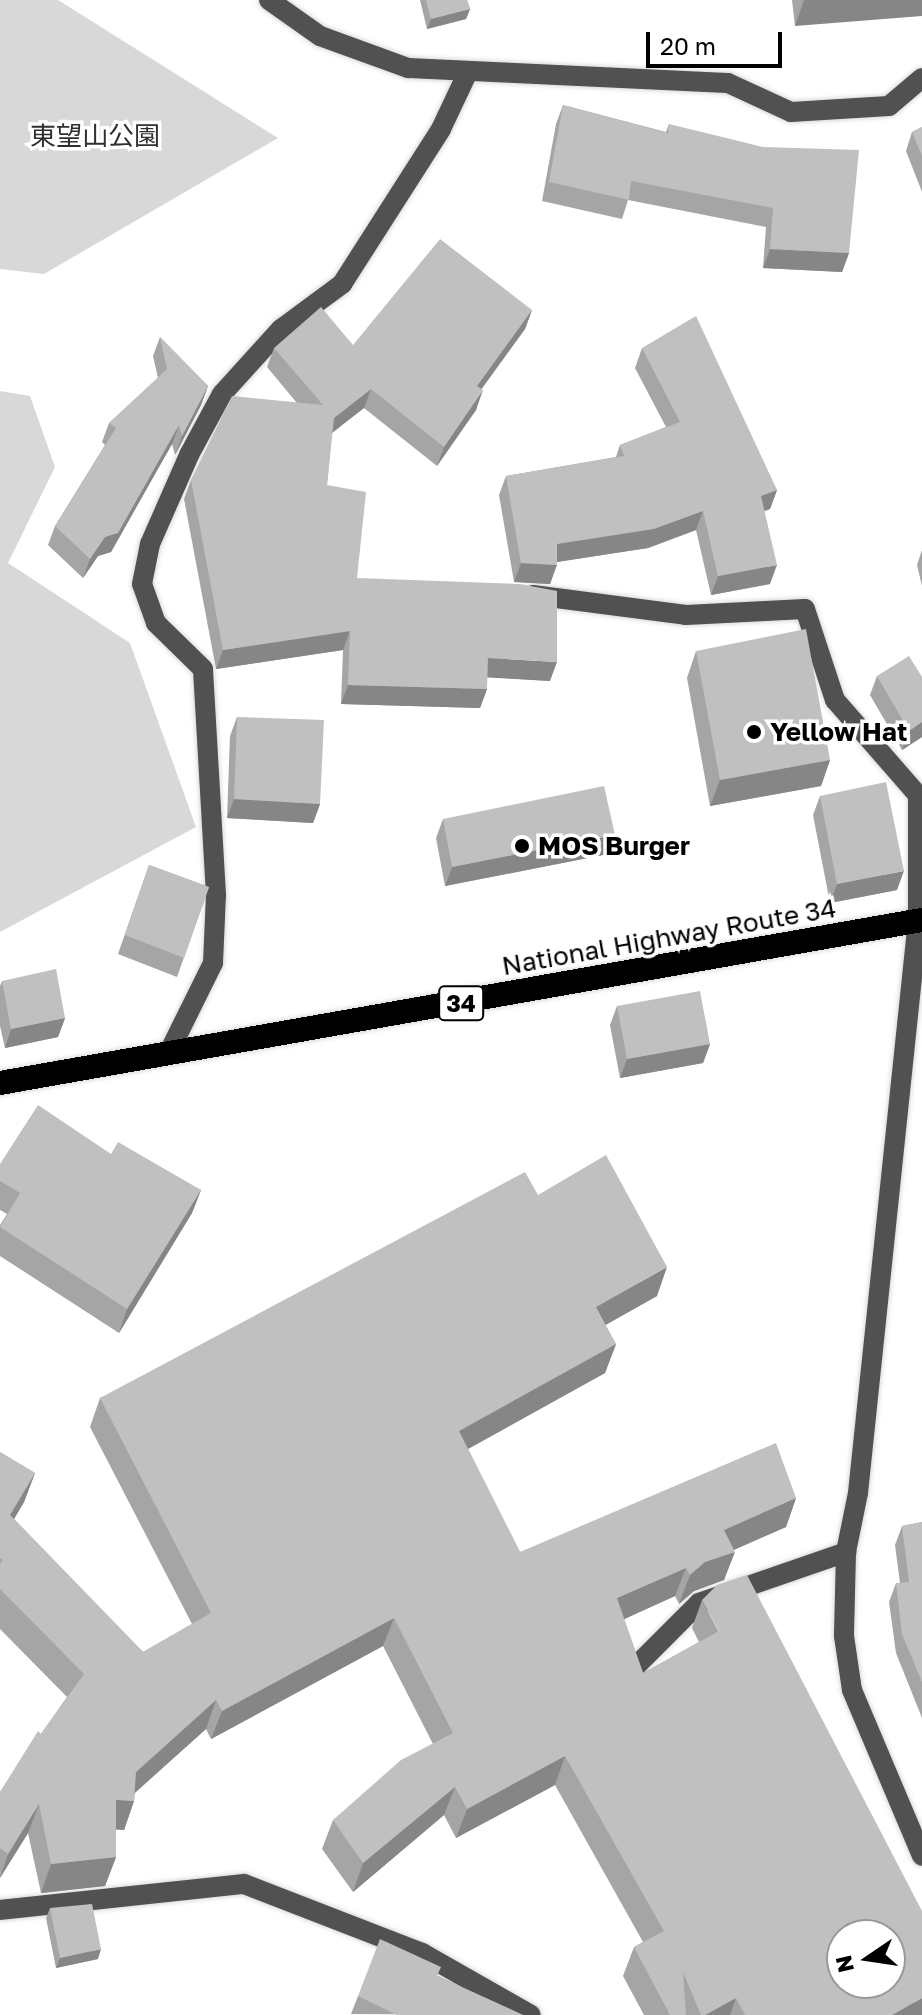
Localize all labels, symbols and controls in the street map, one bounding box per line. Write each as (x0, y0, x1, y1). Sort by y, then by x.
scale bar (650, 16, 786, 66)
text: 20 m (660, 31, 716, 60)
park label: 東望山公園 (30, 120, 160, 152)
place label: Yellow Hat (770, 716, 907, 748)
marker: Yellow Hat (745, 723, 763, 741)
place label: MOS Burger (538, 830, 690, 862)
marker: MOS Burger (513, 837, 531, 855)
street label: National Highway Route 34 (500, 892, 838, 982)
road number: 34 (437, 983, 485, 1023)
north arrow (826, 1919, 906, 1999)
text: N (829, 1953, 859, 1975)

